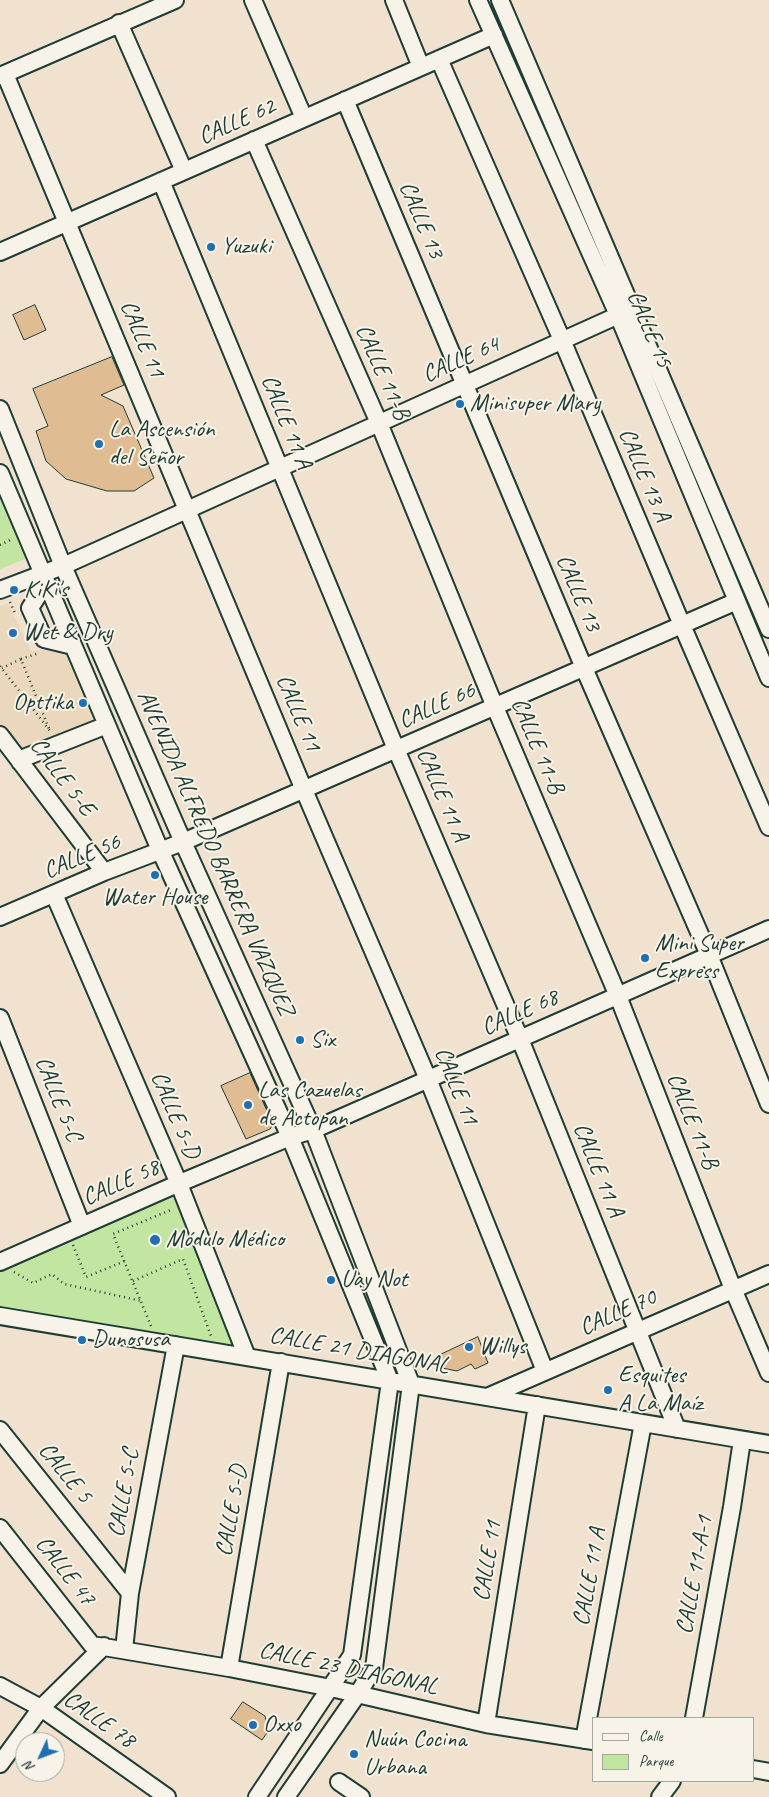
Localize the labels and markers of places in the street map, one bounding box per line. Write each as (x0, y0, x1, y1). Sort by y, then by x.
place label: Yuzuki (221, 233, 271, 261)
marker: Yuzuki (205, 241, 217, 253)
place label: Minisuper Mary (470, 390, 600, 418)
marker: Minisuper Mary (454, 398, 466, 410)
place label: La Ascensión del Señor (109, 416, 214, 472)
marker: La Ascensión del Señor (93, 438, 105, 450)
place label: KiKi's (24, 576, 68, 604)
marker: KiKi's (8, 584, 20, 596)
place label: Wet & Dry (23, 619, 112, 647)
marker: Wet & Dry (7, 627, 19, 639)
place label: Opttika (13, 689, 73, 717)
marker: Opttika (77, 697, 89, 709)
marker: Water House (149, 869, 161, 881)
place label: Water House (103, 884, 207, 912)
place label: Mini Super Express (655, 930, 744, 986)
marker: Mini Super Express (639, 952, 651, 964)
place label: Six (310, 1026, 335, 1054)
marker: Six (294, 1034, 306, 1046)
place label: Las Cazuelas de Actopan (258, 1077, 361, 1133)
marker: Las Cazuelas de Actopan (242, 1099, 254, 1111)
place label: Módulo Médico (166, 1226, 284, 1254)
marker: Módulo Médico (148, 1233, 162, 1247)
place label: Uay Not (341, 1266, 407, 1294)
marker: Uay Not (325, 1274, 337, 1286)
place label: Dunosusa (92, 1326, 170, 1354)
place label: Willys (479, 1333, 526, 1361)
marker: Dunosusa (76, 1334, 88, 1346)
marker: Willys (463, 1341, 475, 1353)
place label: Esquites A La Maíz (618, 1362, 702, 1418)
marker: Esquites A La Maíz (602, 1384, 614, 1396)
place label: Oxxo (263, 1711, 301, 1739)
marker: Oxxo (247, 1719, 259, 1731)
place label: Nuún Cocina Urbana (364, 1726, 466, 1782)
marker: Nuún Cocina Urbana (348, 1748, 360, 1760)

